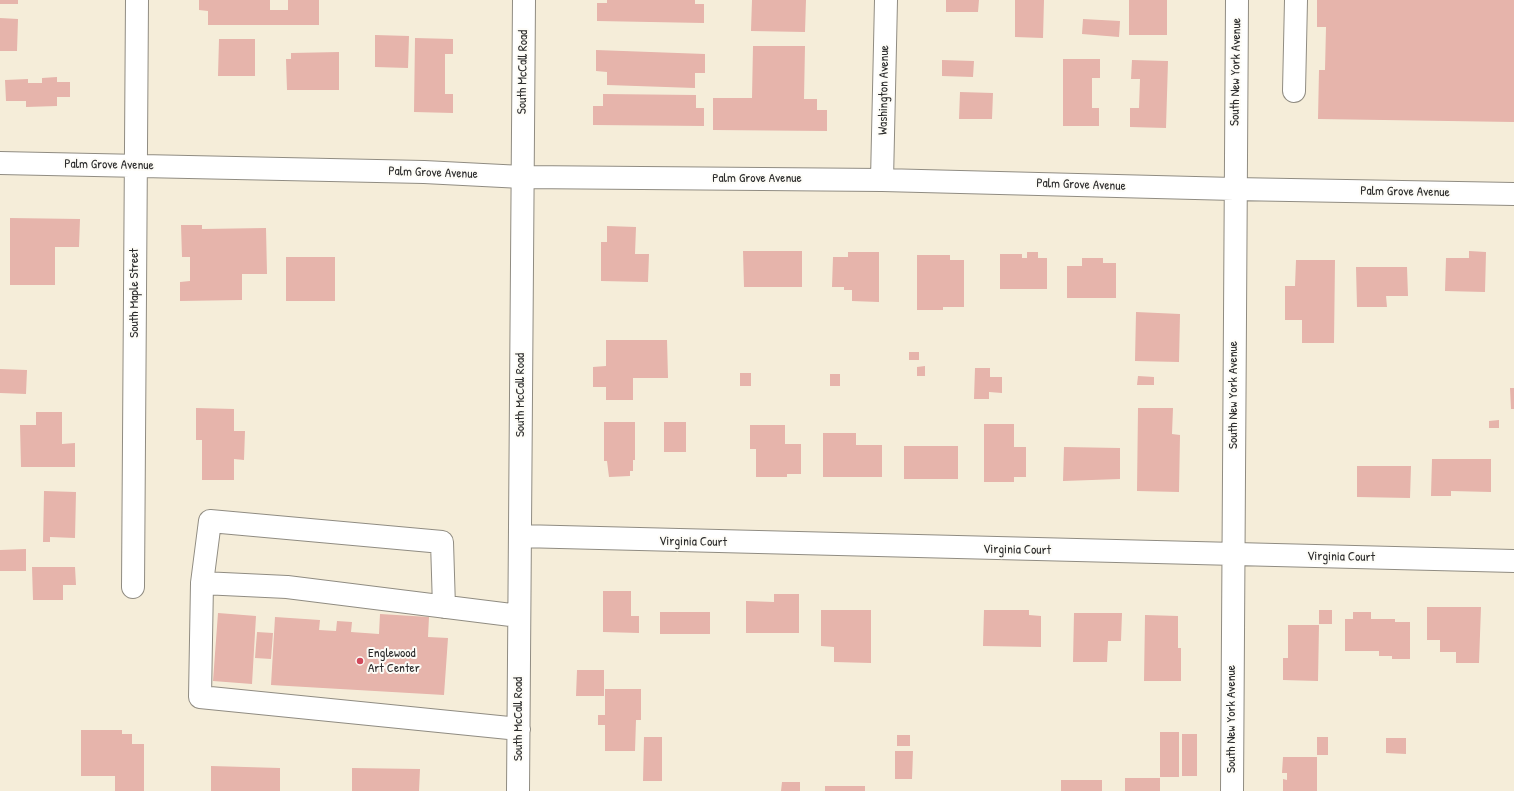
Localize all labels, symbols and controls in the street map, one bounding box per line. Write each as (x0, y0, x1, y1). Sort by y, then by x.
street label: South New York Avenue (1227, 18, 1245, 126)
street label: South McCall Road (514, 30, 532, 114)
street label: Washington Avenue (875, 45, 893, 135)
street label: Palm Grove Avenue (64, 156, 154, 174)
street label: Palm Grove Avenue (388, 164, 478, 182)
street label: Palm Grove Avenue (712, 171, 802, 187)
street label: Palm Grove Avenue (1036, 176, 1126, 194)
street label: Palm Grove Avenue (1360, 183, 1450, 201)
street label: South Maple Street (127, 248, 143, 338)
street label: South New York Avenue (1226, 341, 1242, 449)
street label: South McCall Road (513, 353, 529, 437)
street label: Virginia Court (659, 534, 727, 550)
street label: Virginia Court (983, 542, 1051, 558)
street label: Virginia Court (1307, 549, 1375, 565)
place label: Englewood Art Center (368, 646, 420, 677)
marker: Englewood Art Center (355, 656, 365, 666)
street label: South New York Avenue (1224, 665, 1240, 773)
street label: South McCall Road (511, 677, 527, 761)

